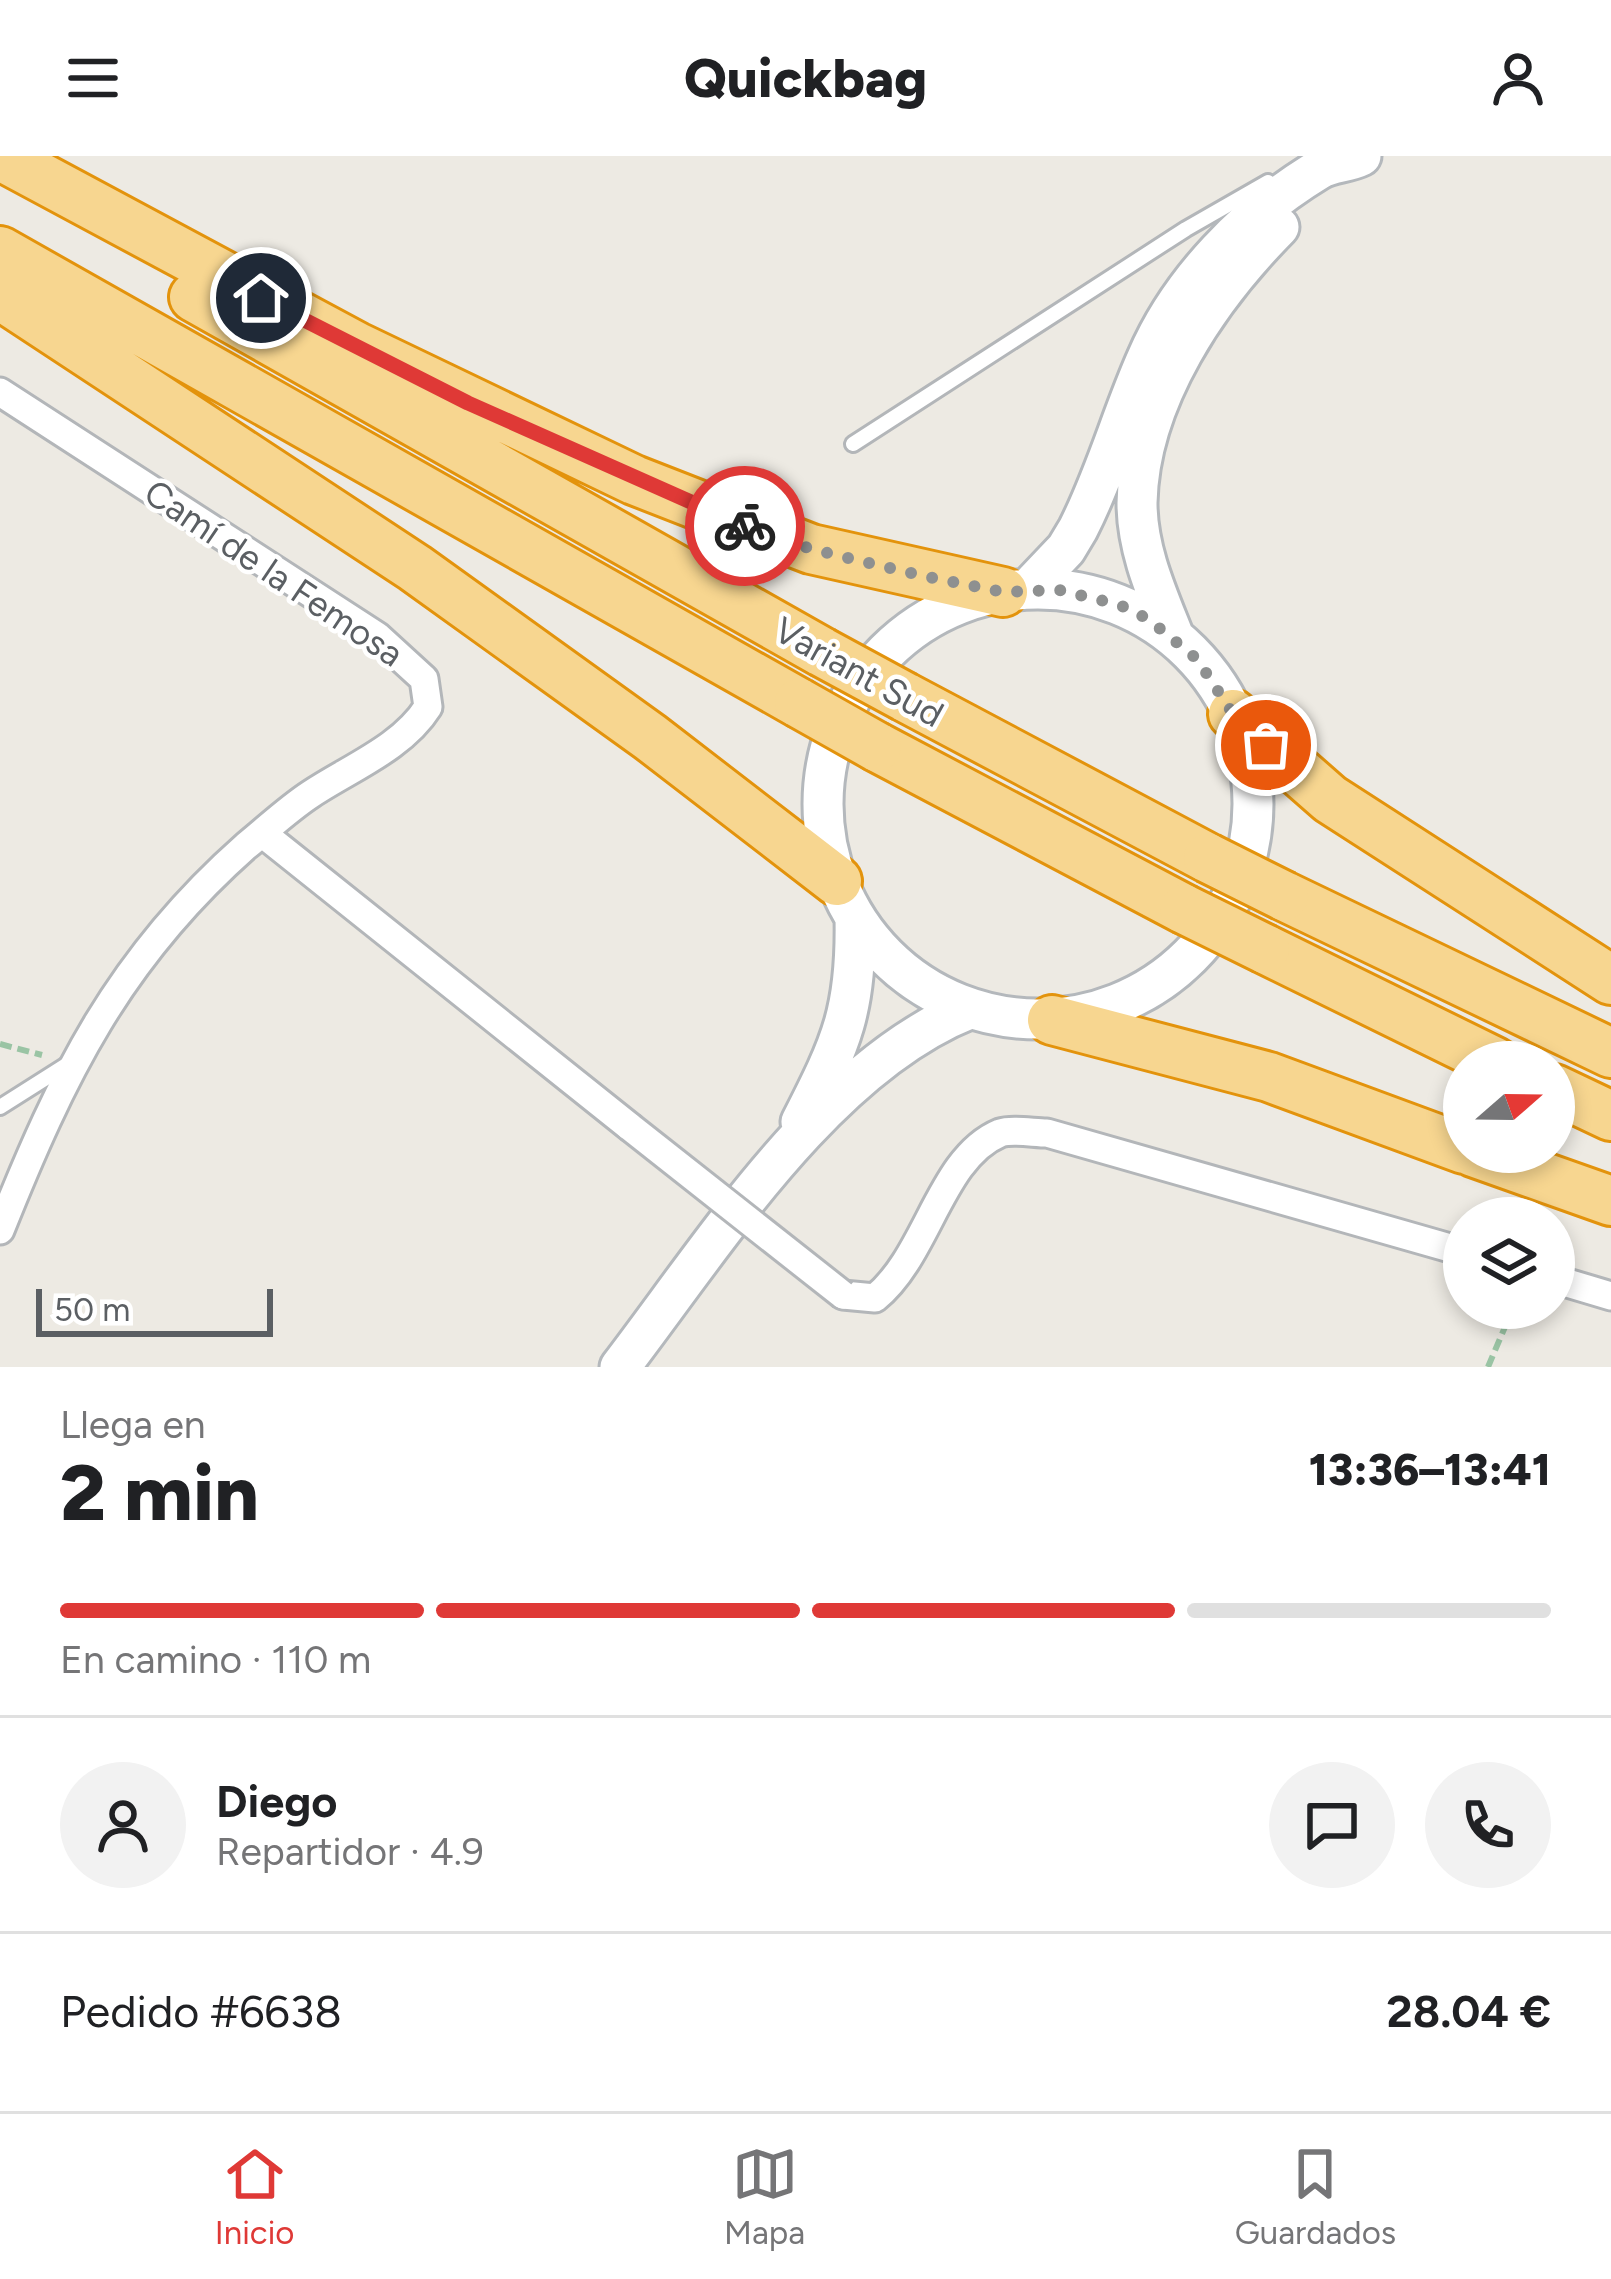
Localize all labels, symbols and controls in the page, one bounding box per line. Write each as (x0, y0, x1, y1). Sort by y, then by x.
icon: menu (60, 45, 126, 111)
icon: person (1485, 45, 1551, 111)
text: Quickbag (684, 46, 927, 111)
pin (210, 247, 312, 349)
icon: home (228, 265, 294, 331)
courier (685, 466, 805, 586)
street label: Camí de la Femosa (137, 471, 411, 675)
icon: bike (712, 493, 778, 559)
street label: Variant Sud (767, 608, 951, 736)
pin (1215, 694, 1317, 796)
icon: bag (1233, 712, 1299, 778)
north arrow (1443, 1041, 1575, 1173)
map controls (1443, 1041, 1575, 1329)
button: layers (1443, 1197, 1575, 1329)
scale bar (36, 1283, 273, 1336)
text: 50 m (54, 1290, 130, 1329)
text: Llega en (60, 1401, 206, 1448)
text: 13:36–13:41 (1309, 1442, 1551, 1496)
text: 2 min (60, 1446, 259, 1540)
text: En camino · 110 m (60, 1636, 371, 1683)
button: person (60, 1762, 186, 1888)
button: chat (1269, 1762, 1395, 1888)
button: phone (1425, 1762, 1551, 1888)
text: Diego (216, 1774, 337, 1828)
text: Repartidor · 4.9 (216, 1828, 484, 1875)
text: Pedido #6638 (60, 1984, 342, 2038)
text: 28.04 € (1387, 1984, 1551, 2038)
tab: Inicio (215, 2141, 294, 2252)
tab: Mapa (724, 2141, 805, 2252)
tab: Guardados (1235, 2141, 1396, 2252)

